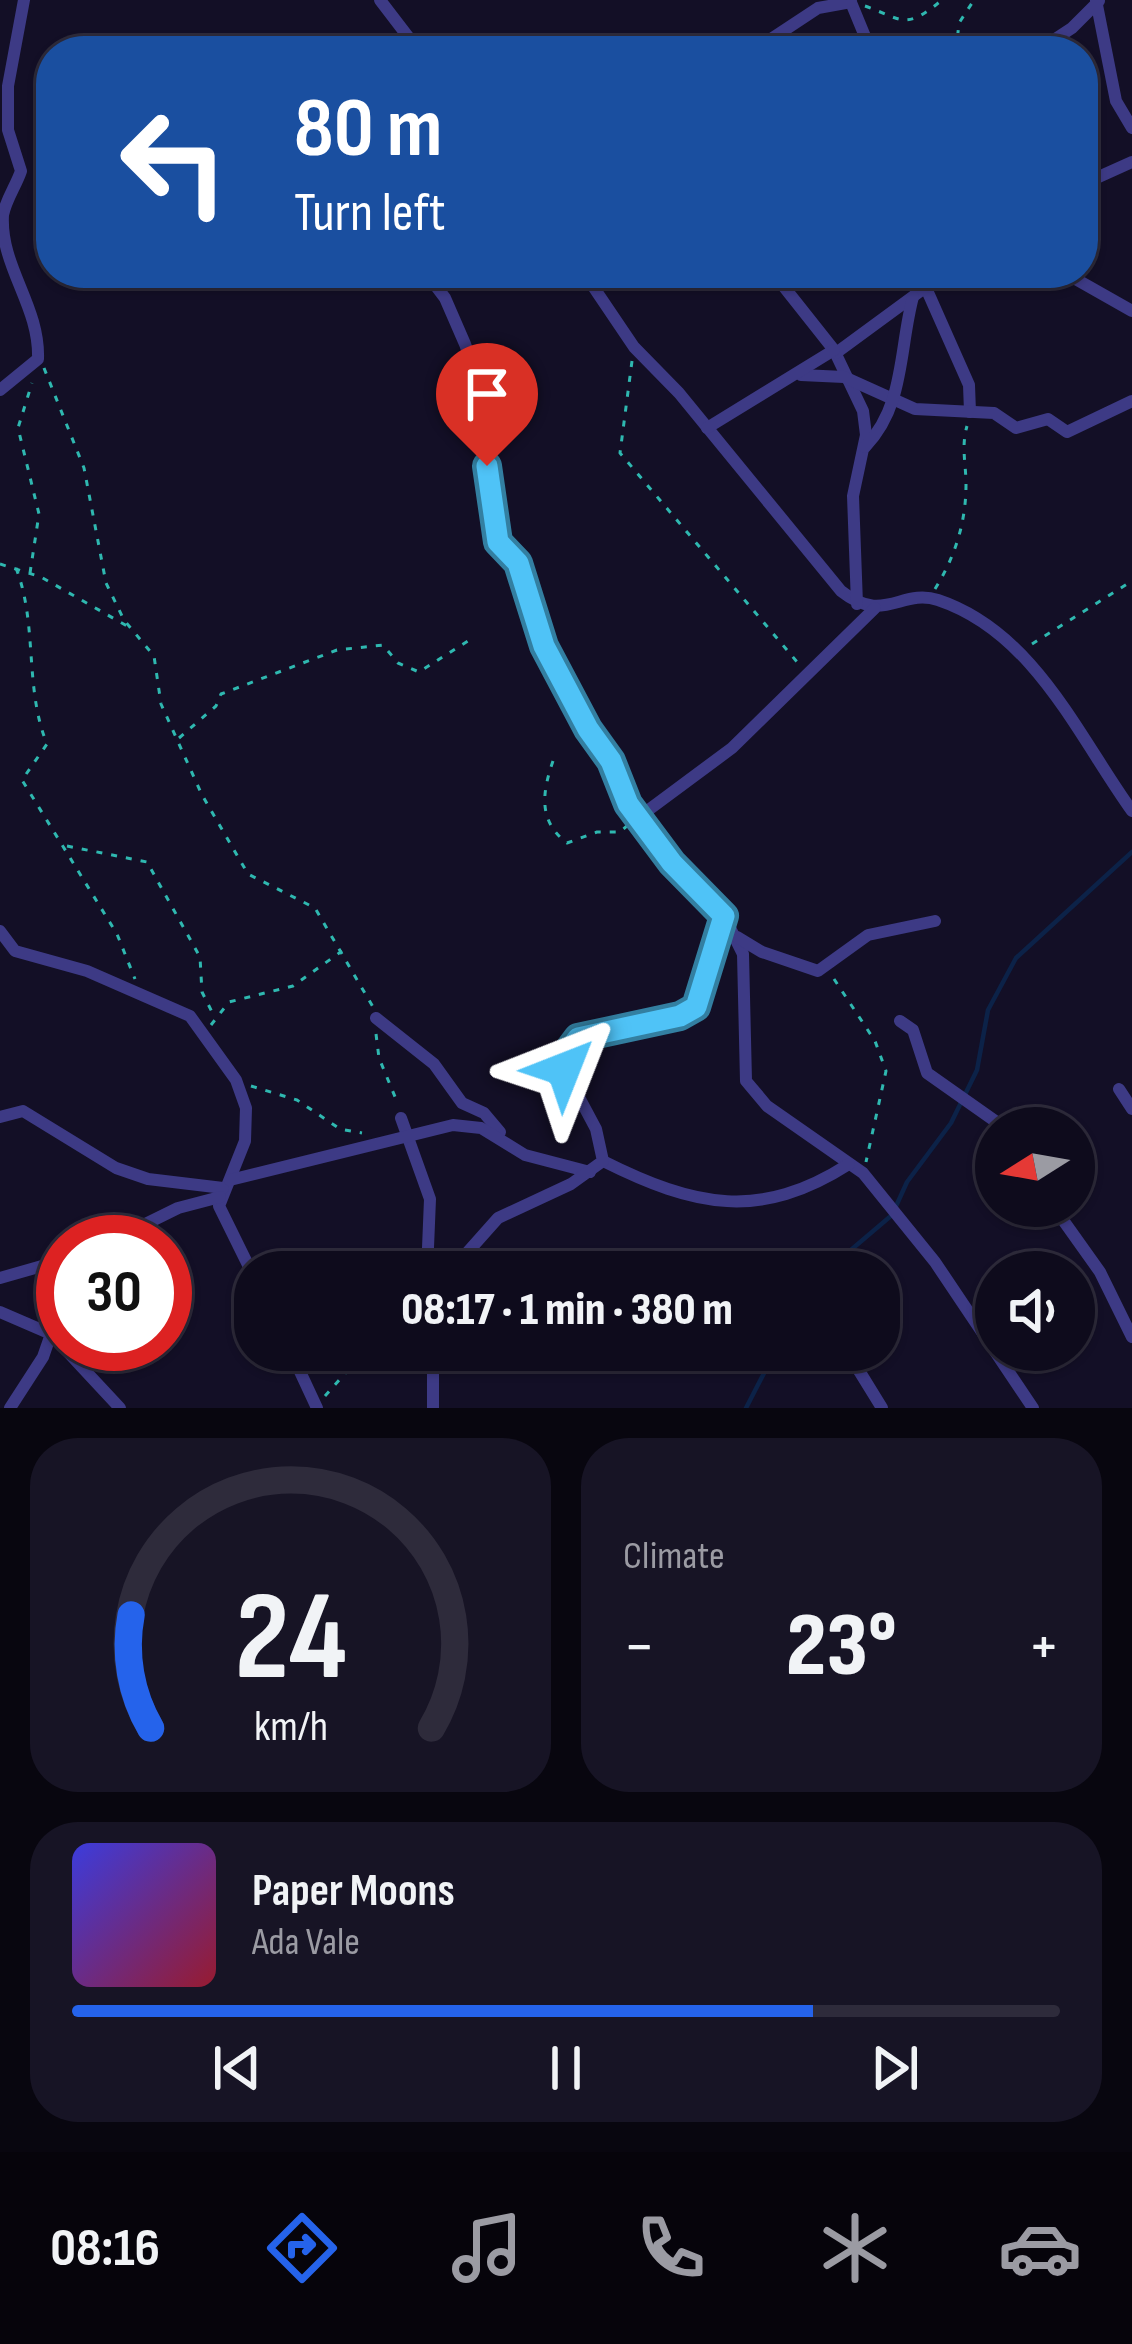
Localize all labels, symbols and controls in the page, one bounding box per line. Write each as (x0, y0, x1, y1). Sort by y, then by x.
text: 80 m (294, 79, 442, 180)
icon: left (96, 84, 252, 240)
text: Turn left (294, 181, 446, 246)
pin (436, 343, 538, 466)
icon: arrive (454, 361, 520, 427)
position arrow (501, 1006, 627, 1132)
north arrow (975, 1107, 1095, 1227)
map controls (975, 1107, 1095, 1371)
speed limit sign: 30 (36, 1215, 192, 1371)
button: sound (975, 1251, 1095, 1371)
text: 08:17 · 1 min · 380 m (401, 1283, 733, 1338)
text: Climate (623, 1533, 725, 1580)
text: 24 (234, 1565, 347, 1714)
text: 23° (786, 1593, 897, 1701)
text: − (623, 1608, 655, 1687)
text: + (1028, 1608, 1060, 1687)
text: km/h (253, 1701, 328, 1753)
text: Paper Moons (252, 1864, 455, 1919)
text: Ada Vale (252, 1919, 360, 1966)
icon: previous (204, 2035, 270, 2101)
icon: pause (533, 2035, 599, 2101)
icon: next (862, 2035, 928, 2101)
icon: directions (260, 2206, 344, 2290)
icon: music (445, 2206, 529, 2290)
icon: phone (629, 2206, 713, 2290)
icon: climate (813, 2206, 897, 2290)
icon: car (998, 2206, 1082, 2290)
text: 08:16 (50, 2216, 160, 2281)

